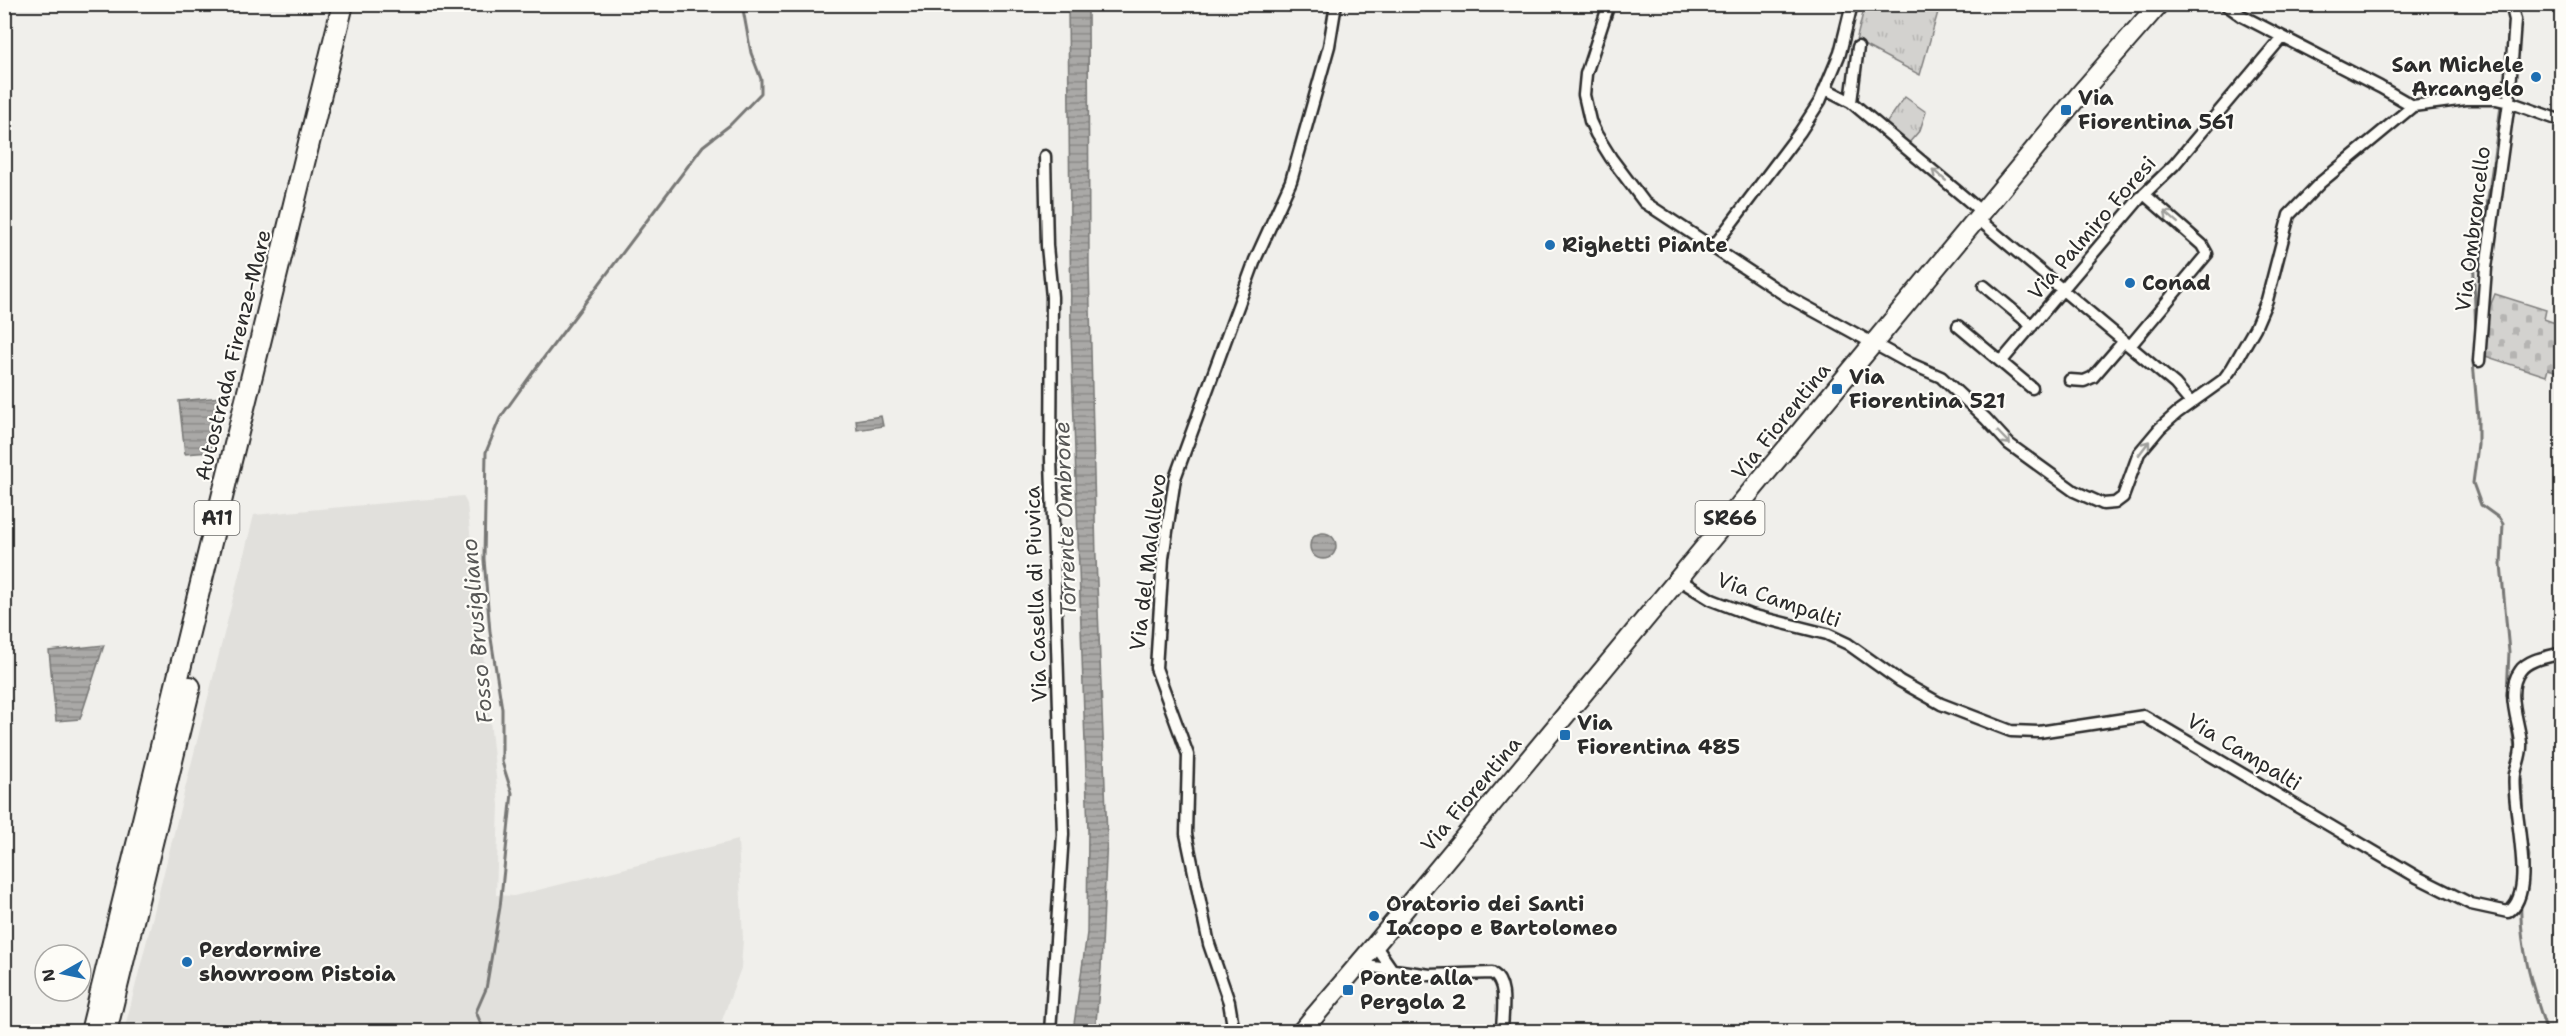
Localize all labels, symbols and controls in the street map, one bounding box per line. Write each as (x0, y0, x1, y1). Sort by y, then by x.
place label: San Michele Arcangelo (2392, 51, 2524, 103)
marker: San Michele Arcangelo (2529, 70, 2543, 84)
place label: Via Fiorentina 561 (2078, 84, 2234, 136)
marker: Via Fiorentina 561 (2059, 103, 2073, 117)
street label: Via Ombroncello (2449, 145, 2497, 313)
street label: Via Palmiro Foresi (2022, 150, 2162, 306)
one-way arrow (1931, 169, 1947, 182)
one-way arrow (2163, 211, 2179, 224)
street label: Autostrada Firenze-Mare (188, 227, 278, 483)
place label: Righetti Piante (1562, 231, 1728, 259)
marker: Righetti Piante (1543, 238, 1557, 252)
place label: Conad (2142, 269, 2211, 297)
marker: Conad (2123, 276, 2137, 290)
street label: Via Fiorentina (1725, 357, 1837, 485)
place label: Via Fiorentina 521 (1849, 363, 2005, 415)
marker: Via Fiorentina 521 (1830, 382, 1844, 396)
water label: Torrente Ombrone (1047, 421, 1083, 617)
one-way arrow (1997, 431, 2012, 446)
one-way arrow (2138, 441, 2150, 457)
street label: Via del Malallevo (1123, 472, 1173, 652)
street label: Via Casella di Piuvica (1018, 485, 1054, 703)
road number: A11 (194, 501, 240, 535)
road number: SR66 (1696, 501, 1764, 535)
water label: Fosso Brusigliano (454, 537, 500, 725)
street label: Via Campalti (1713, 566, 1845, 634)
street label: Via Campalti (2181, 707, 2307, 797)
place label: Via Fiorentina 485 (1577, 709, 1740, 761)
marker: Via Fiorentina 485 (1558, 728, 1572, 742)
street label: Via Fiorentina (1414, 730, 1528, 858)
place label: Oratorio dei Santi Iacopo e Bartolomeo (1386, 890, 1618, 942)
marker: Oratorio dei Santi Iacopo e Bartolomeo (1367, 909, 1381, 923)
place label: Perdormire showroom Pistoia (199, 936, 396, 988)
north arrow (33, 943, 93, 1003)
marker: Perdormire showroom Pistoia (180, 955, 194, 969)
place label: Ponte alla Pergola 2 (1360, 964, 1473, 1016)
text: N (37, 967, 60, 983)
marker: Ponte alla Pergola 2 (1341, 983, 1355, 997)

